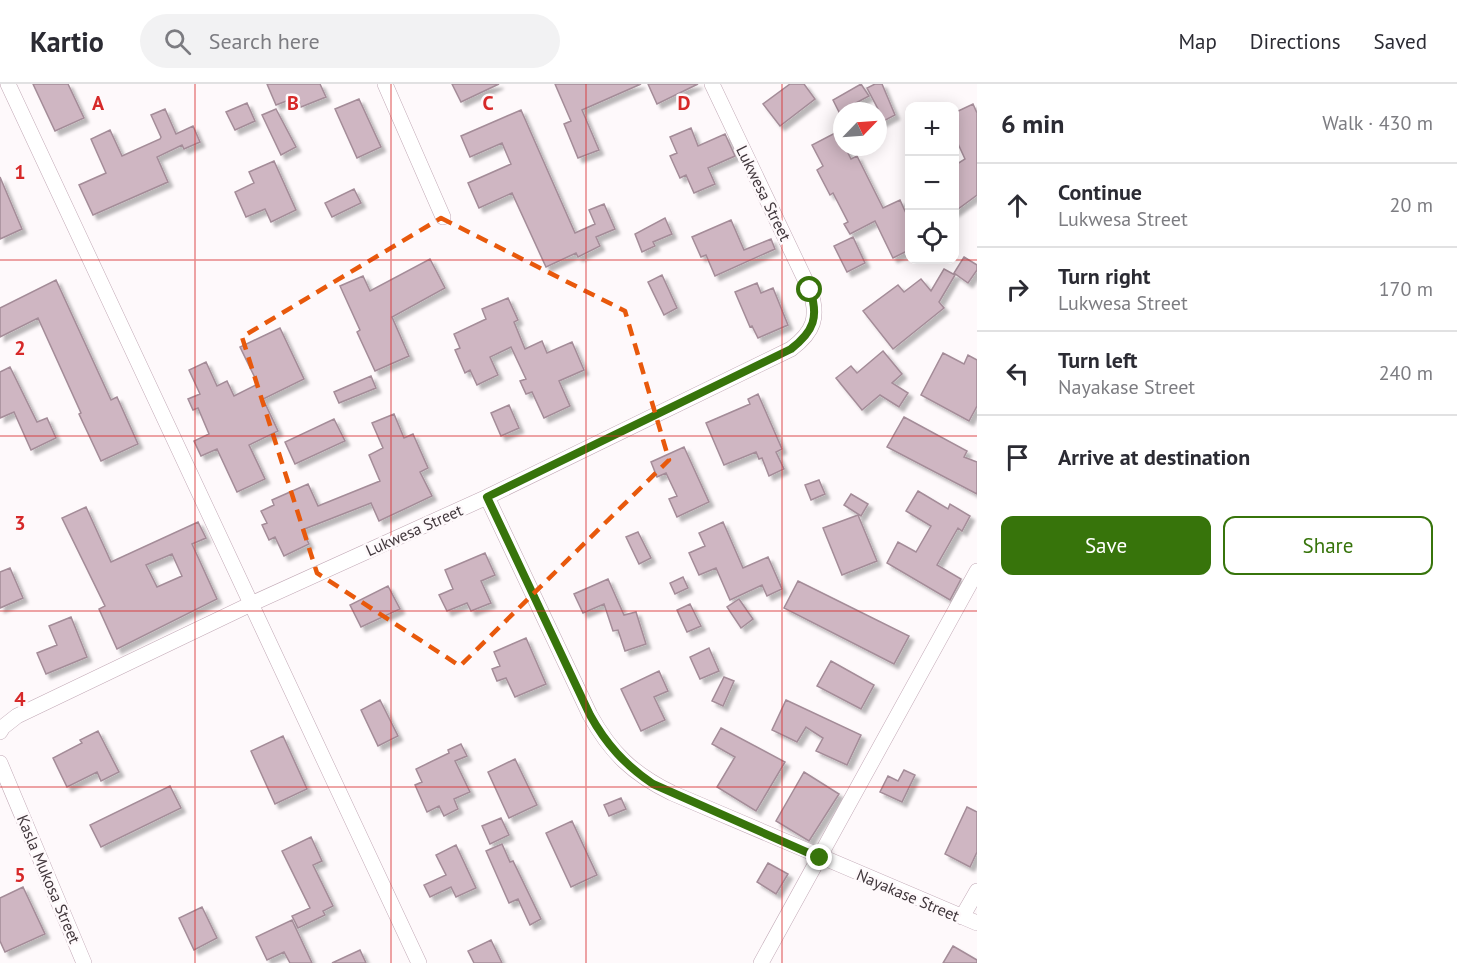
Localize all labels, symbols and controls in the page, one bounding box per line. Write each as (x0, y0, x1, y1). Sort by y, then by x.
search box (140, 14, 560, 68)
text: Kartio (30, 23, 104, 60)
icon: search (161, 25, 194, 58)
text: Search here (209, 27, 320, 55)
text: Map (1178, 28, 1217, 55)
text: Directions (1250, 28, 1341, 55)
text: Saved (1374, 28, 1427, 55)
text: A (92, 90, 105, 116)
text: B (287, 90, 299, 116)
text: C (482, 90, 494, 116)
text: D (678, 90, 691, 116)
north arrow (833, 102, 887, 156)
map controls (905, 102, 959, 264)
button: + (905, 102, 959, 156)
text: 6 min (1001, 107, 1064, 140)
text: Walk · 430 m (1322, 110, 1433, 136)
street label: Lukwesa Street (732, 142, 796, 245)
button: − (905, 156, 959, 210)
text: 1 (14, 159, 26, 185)
text: Continue (1058, 178, 1142, 206)
icon: ahead (1001, 189, 1034, 222)
text: 20 m (1390, 192, 1433, 218)
text: Lukwesa Street (1058, 206, 1188, 232)
button: locate (905, 210, 959, 264)
text: Turn right (1058, 262, 1150, 290)
icon: right (1001, 273, 1034, 306)
route start (796, 276, 822, 302)
text: 170 m (1379, 276, 1433, 302)
text: Lukwesa Street (1058, 290, 1188, 316)
text: 2 (14, 335, 26, 361)
text: Turn left (1058, 346, 1138, 374)
icon: left (1001, 357, 1034, 390)
text: 240 m (1379, 360, 1433, 386)
text: Nayakase Street (1058, 374, 1195, 400)
icon: arrive (1001, 441, 1034, 474)
text: Arrive at destination (1058, 443, 1250, 471)
street label: Lukwesa Street (363, 500, 466, 560)
text: 3 (14, 510, 26, 536)
button: Save (1001, 516, 1211, 575)
button: Share (1223, 516, 1433, 575)
text: 4 (14, 686, 26, 712)
street label: Kasla Mukosa Street (13, 812, 85, 947)
route end (806, 844, 832, 870)
text: 5 (14, 862, 26, 888)
street label: Nayakase Street (854, 864, 963, 926)

